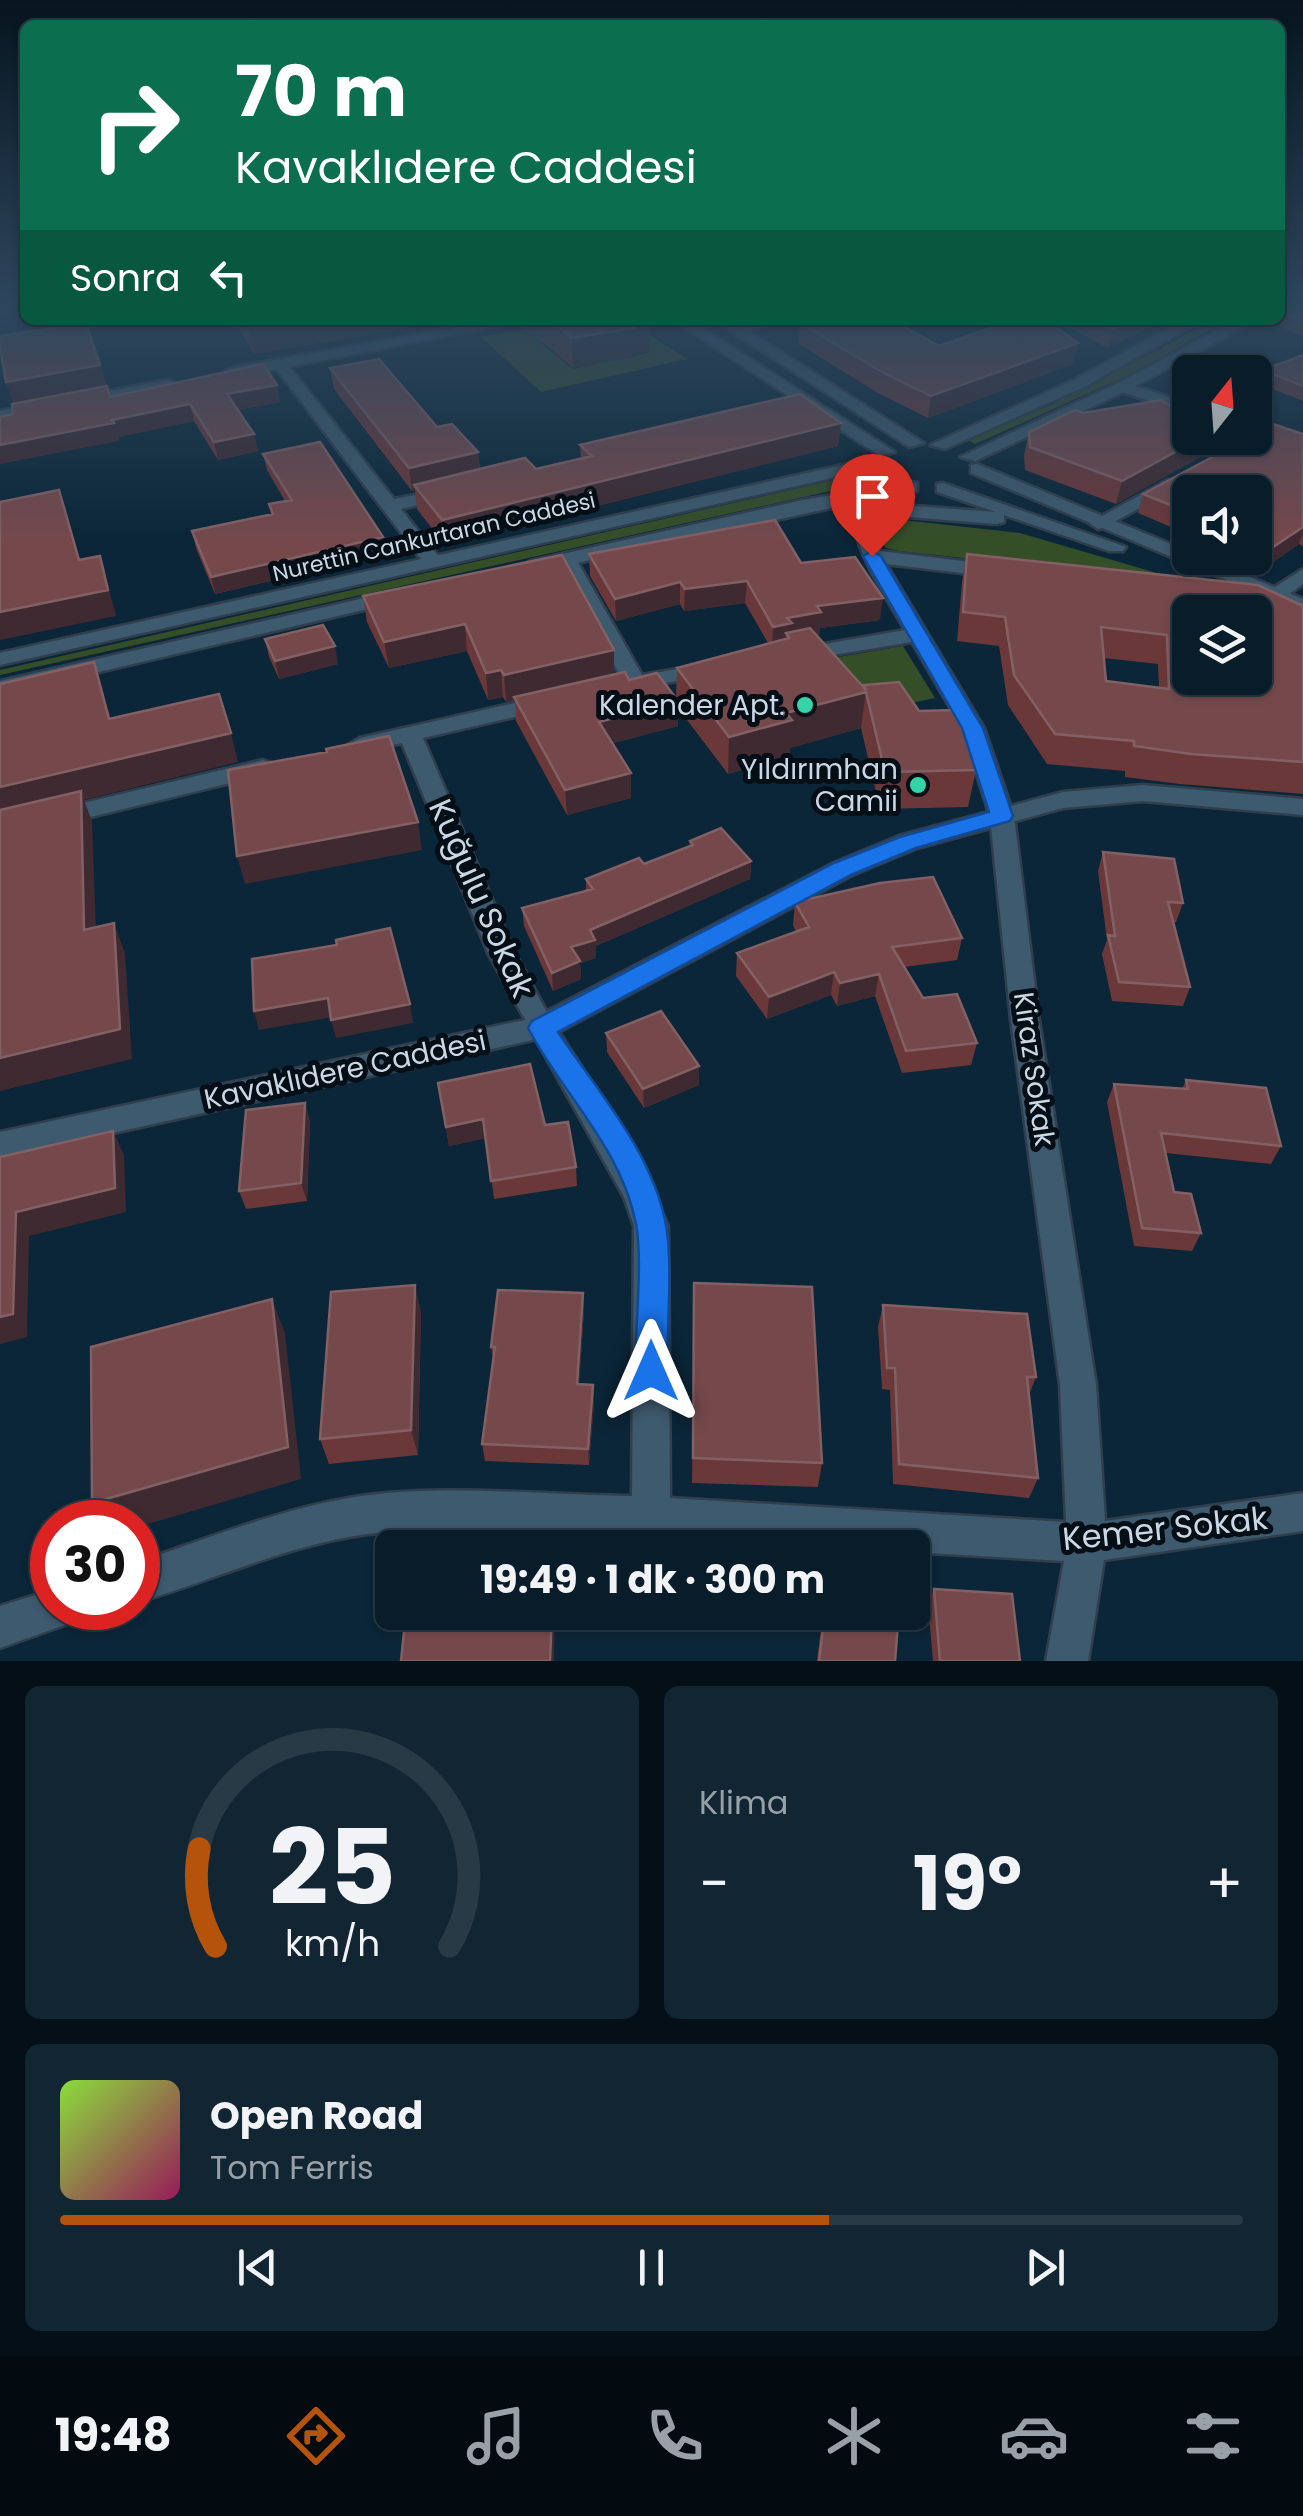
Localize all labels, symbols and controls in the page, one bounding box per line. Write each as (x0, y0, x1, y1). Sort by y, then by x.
text: 70 m (235, 42, 407, 141)
icon: right (70, 60, 200, 190)
text: Kavaklıdere Caddesi (235, 136, 697, 199)
icon: left (201, 250, 256, 305)
text: Sonra (70, 251, 181, 304)
north arrow (1172, 355, 1272, 455)
map controls (1172, 355, 1272, 695)
pin (830, 454, 915, 557)
icon: arrive (845, 469, 900, 524)
button: sound (1172, 475, 1272, 575)
street label: Nurettin Cankurtaran Caddesi (270, 485, 598, 589)
button: layers (1172, 595, 1272, 695)
place label: Kalender Apt. (599, 686, 785, 725)
marker: Kalender Apt. (794, 694, 816, 716)
place label: Yıldırımhan Camii (741, 750, 898, 821)
marker: Yıldırımhan Camii (907, 774, 929, 796)
street label: Kuğulu Sokak (418, 792, 546, 1005)
street label: Kiraz Sokak (1004, 989, 1064, 1149)
street label: Kavaklıdere Caddesi (200, 1021, 490, 1119)
position arrow (599, 1319, 703, 1423)
street label: Kemer Sokak (1060, 1495, 1270, 1561)
speed limit sign: 30 (30, 1500, 160, 1630)
text: 19:49 · 1 dk · 300 m (480, 1553, 825, 1606)
text: Klima (699, 1780, 789, 1825)
text: 25 (269, 1795, 395, 1940)
text: 19° (913, 1831, 1022, 1936)
text: − (699, 1845, 729, 1922)
text: + (1205, 1845, 1243, 1922)
text: km/h (284, 1918, 380, 1969)
text: Open Road (210, 2089, 423, 2142)
text: Tom Ferris (210, 2145, 374, 2190)
icon: previous (230, 2240, 285, 2295)
icon: pause (624, 2240, 679, 2295)
icon: next (1018, 2240, 1073, 2295)
icon: directions (281, 2401, 351, 2471)
icon: music (461, 2401, 531, 2471)
icon: phone (640, 2401, 710, 2471)
icon: climate (819, 2401, 889, 2471)
icon: car (999, 2401, 1069, 2471)
icon: filters (1178, 2401, 1248, 2471)
text: 19:48 (55, 2404, 172, 2467)

